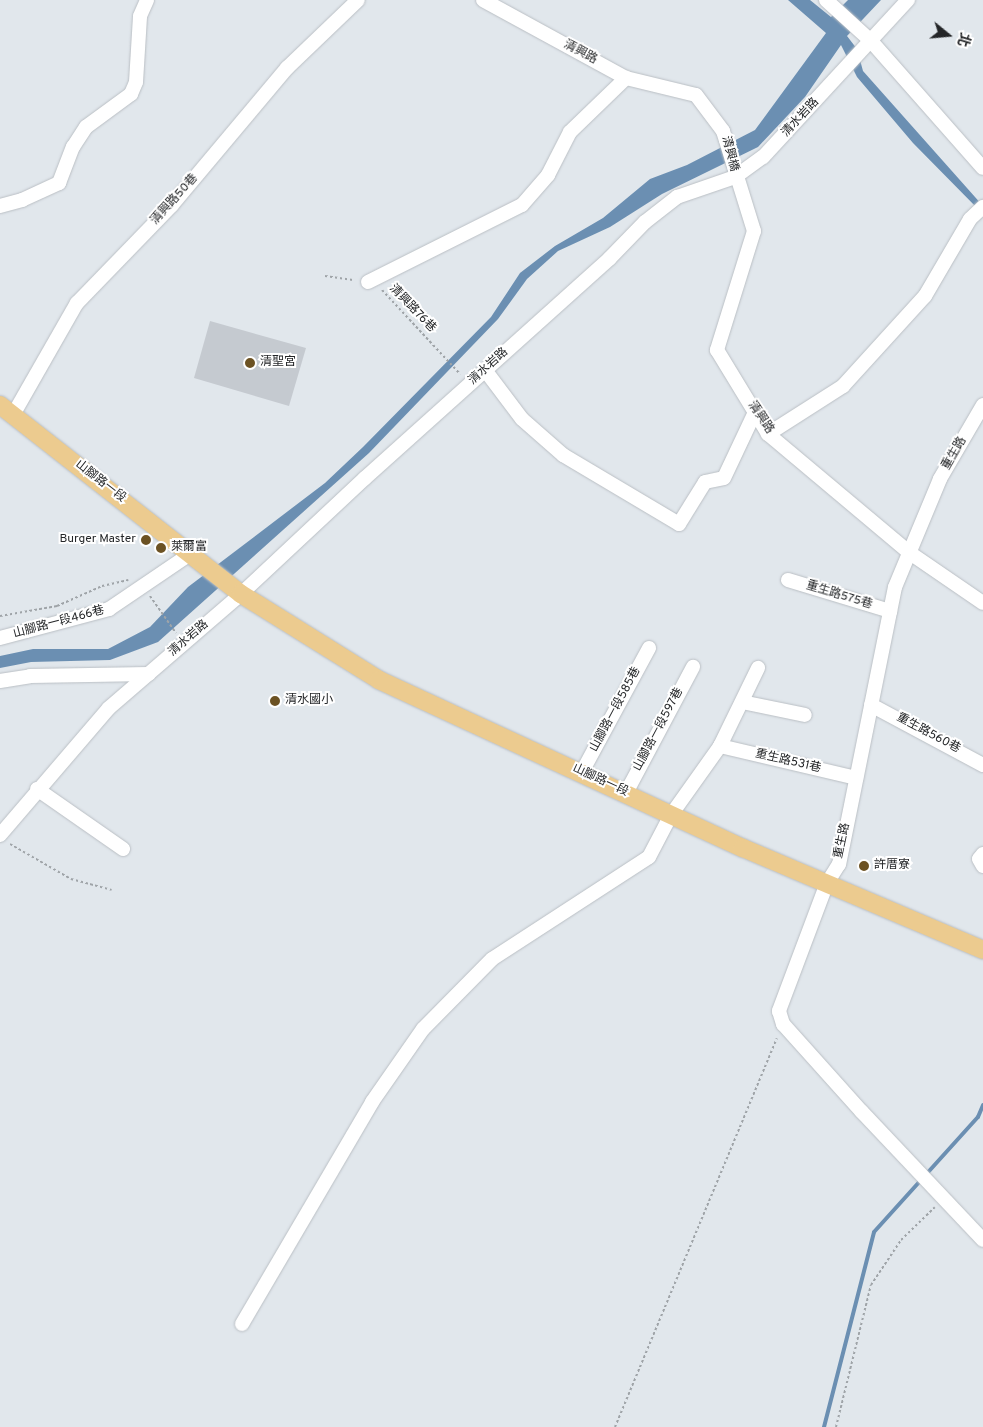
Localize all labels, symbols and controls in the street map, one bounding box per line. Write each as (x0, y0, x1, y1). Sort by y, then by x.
north arrow (923, 10, 973, 60)
text: 北 (953, 30, 973, 49)
street label: 清興路 (561, 38, 599, 68)
street label: 清水岩路 (779, 96, 823, 140)
street label: 清興橋 (718, 135, 740, 173)
street label: 清興路50巷 (149, 172, 201, 228)
street label: 清興路76巷 (386, 282, 438, 336)
street label: 清水岩路 (466, 346, 512, 388)
place label: 清聖宮 (260, 356, 296, 370)
marker: 清聖宮 (244, 357, 256, 369)
street label: 清興路 (744, 399, 776, 437)
street label: 重生路 (940, 435, 970, 473)
street label: 山腳路一段 (72, 458, 128, 506)
place label: Burger Master (59, 533, 136, 547)
marker: Burger Master (140, 534, 152, 546)
place label: 萊爾富 (171, 541, 207, 555)
marker: 萊爾富 (155, 542, 167, 554)
street label: 重生路575巷 (804, 579, 874, 613)
street label: 山腳路一段466巷 (12, 604, 106, 642)
street label: 清水岩路 (166, 618, 212, 660)
street label: 山腳路一段585巷 (588, 665, 644, 755)
street label: 山腳路一段597巷 (631, 686, 687, 774)
place label: 清水國小 (285, 694, 333, 708)
marker: 清水國小 (269, 695, 281, 707)
street label: 重生路560巷 (894, 711, 962, 757)
street label: 重生路531巷 (754, 747, 822, 777)
street label: 山腳路一段 (570, 762, 630, 800)
street label: 重生路 (832, 822, 854, 860)
place label: 許厝寮 (874, 859, 910, 873)
marker: 許厝寮 (858, 860, 870, 872)

